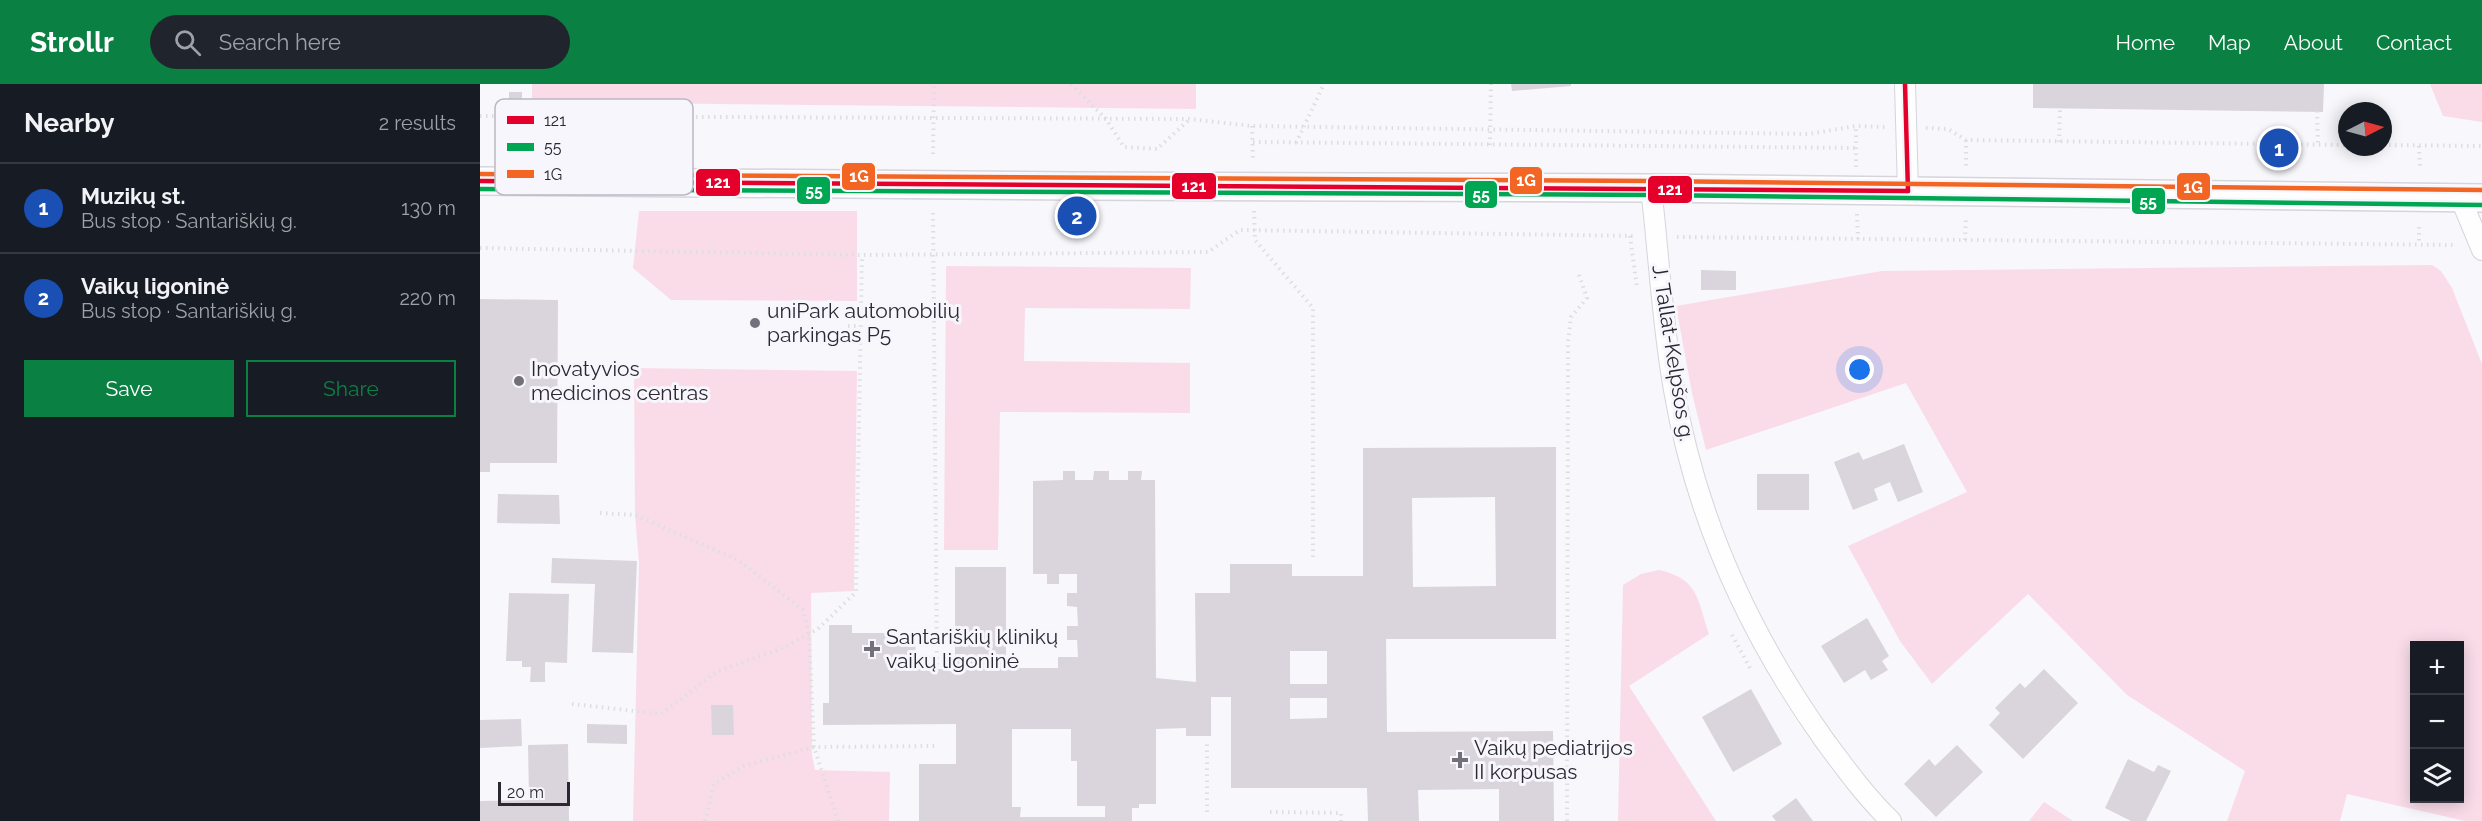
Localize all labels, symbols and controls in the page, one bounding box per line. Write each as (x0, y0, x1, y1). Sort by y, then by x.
search box (150, 15, 570, 69)
text: Strollr (30, 26, 114, 59)
icon: search (171, 26, 204, 59)
text: Search here (219, 29, 341, 55)
text: Home (2116, 30, 2175, 55)
text: Map (2208, 30, 2251, 55)
text: About (2284, 30, 2343, 55)
text: Contact (2376, 30, 2452, 55)
legend (495, 99, 693, 195)
north arrow (2338, 102, 2392, 156)
text: Nearby (24, 108, 114, 138)
text: 2 results (379, 111, 456, 135)
text: 121 (544, 111, 566, 130)
pin: 1 (2260, 126, 2298, 170)
text: 55 (544, 138, 562, 157)
line badge: 1G (841, 162, 876, 191)
text: 1G (544, 165, 562, 184)
line badge: 1G (1509, 166, 1543, 195)
text: 1G (849, 167, 869, 186)
line badge: 121 (695, 168, 741, 197)
text: 1G (1516, 171, 1536, 190)
line badge: 121 (1171, 172, 1217, 200)
line badge: 1G (2176, 172, 2211, 201)
text: 121 (706, 173, 731, 192)
line badge: 121 (1647, 175, 1693, 204)
line badge: 55 (796, 176, 831, 205)
text: 121 (1182, 177, 1207, 196)
text: 1G (2183, 178, 2203, 197)
line badge: 55 (1464, 180, 1498, 209)
text: 121 (1658, 180, 1683, 199)
text: 55 (805, 181, 823, 200)
text: Muzikų st. (81, 183, 185, 209)
text: 55 (1472, 185, 1490, 204)
line badge: 55 (2131, 187, 2166, 215)
text: 55 (2139, 192, 2157, 211)
pin: 2 (1058, 194, 1096, 238)
text: 1 (39, 196, 48, 220)
text: 130 m (401, 196, 456, 220)
text: Bus stop · Santariškių g. (81, 209, 297, 233)
street label: J. Tallat-Kelpšos g. (1647, 263, 1700, 443)
text: Vaikų ligoninė (81, 273, 229, 299)
text: 2 (38, 286, 49, 310)
text: 220 m (399, 286, 456, 310)
place label: uniPark automobilių parkingas P5 (767, 298, 960, 347)
text: Bus stop · Santariškių g. (81, 299, 297, 323)
marker: uniPark automobilių parkingas P5 (748, 316, 762, 330)
your location (1845, 355, 1874, 384)
place label: Inovatyvios medicinos centras (531, 356, 708, 405)
button: Save (24, 360, 234, 417)
button: Share (246, 360, 456, 417)
marker: Inovatyvios medicinos centras (512, 374, 526, 388)
place label: Santariškių klinikų vaikų ligoninė (886, 624, 1058, 673)
marker: Santariškių klinikų vaikų ligoninė (863, 640, 881, 658)
map controls (2410, 641, 2464, 803)
button: + (2410, 641, 2464, 695)
button: − (2410, 695, 2464, 749)
place label: Vaikų pediatrijos II korpusas (1474, 735, 1633, 784)
button: layers (2410, 749, 2464, 803)
marker: Vaikų pediatrijos II korpusas (1451, 751, 1469, 769)
scale bar (498, 779, 570, 806)
text: 20 m (507, 783, 544, 802)

